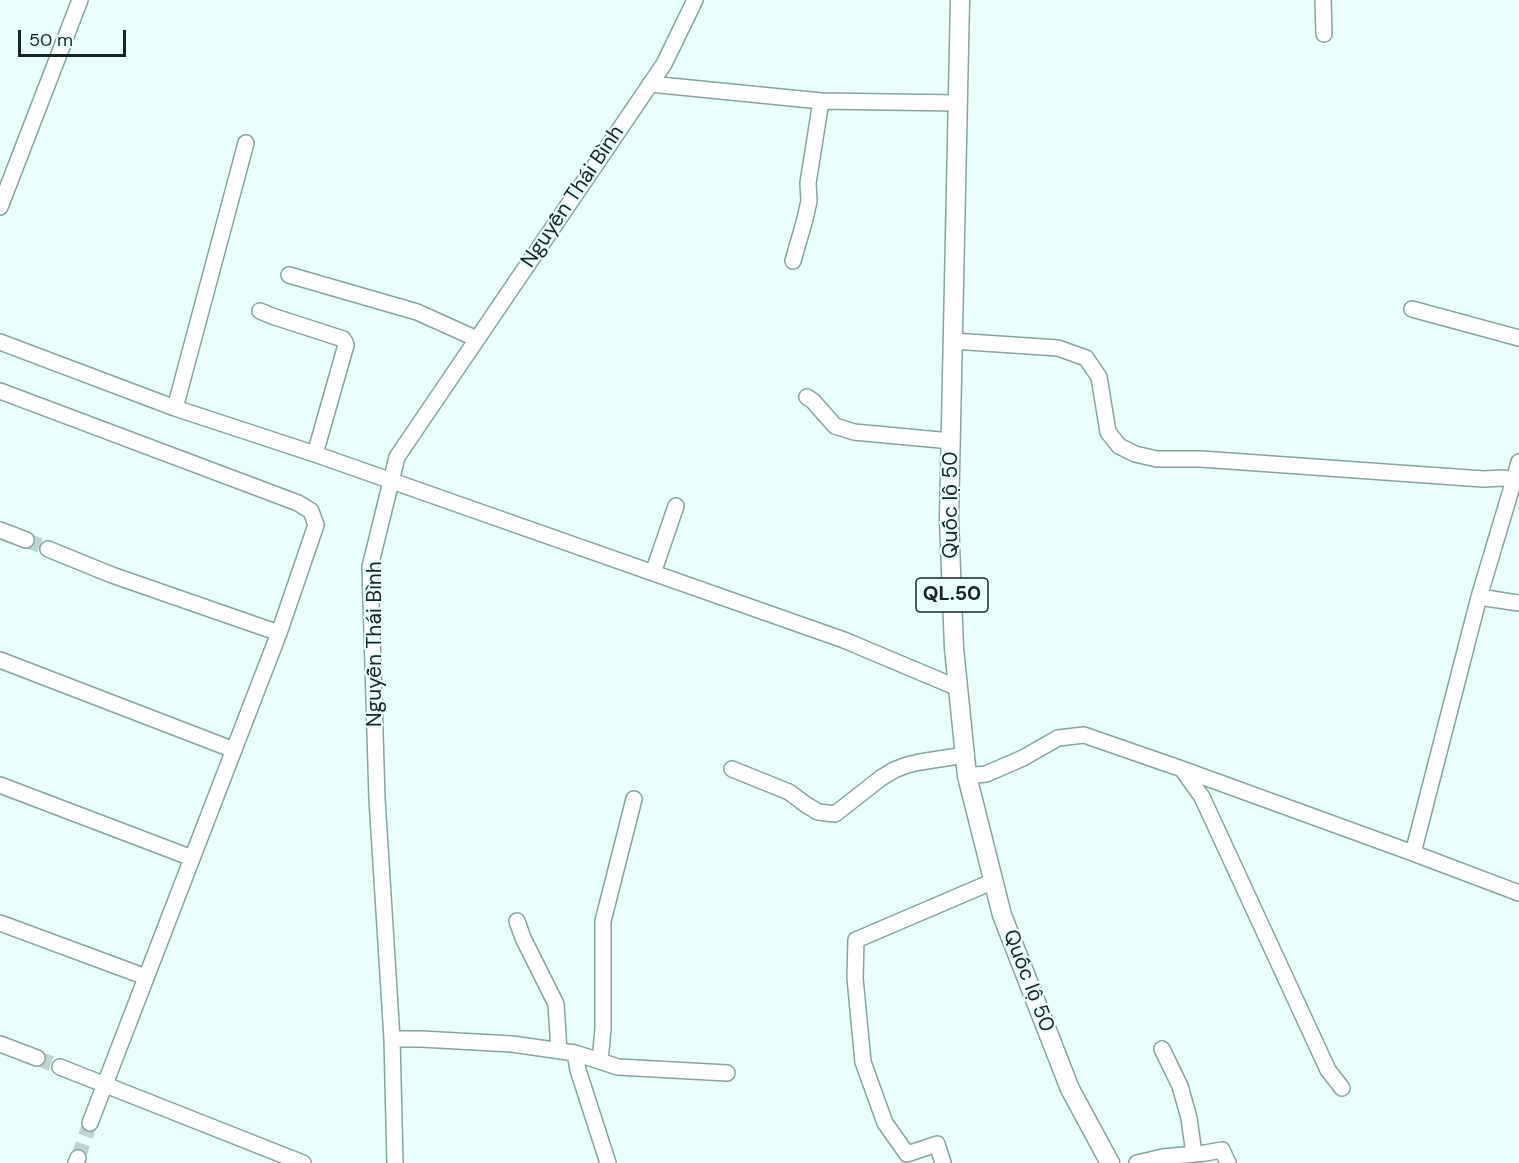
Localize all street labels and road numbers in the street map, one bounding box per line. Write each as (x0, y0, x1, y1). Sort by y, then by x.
street label: Nguyễn Thái Bình (516, 121, 630, 273)
street label: Quốc lộ 50 (938, 451, 964, 559)
street label: Nguyễn Thái Bình (362, 561, 388, 727)
road number: QL.50 (916, 578, 988, 612)
street label: Quốc lộ 50 (997, 926, 1059, 1036)

